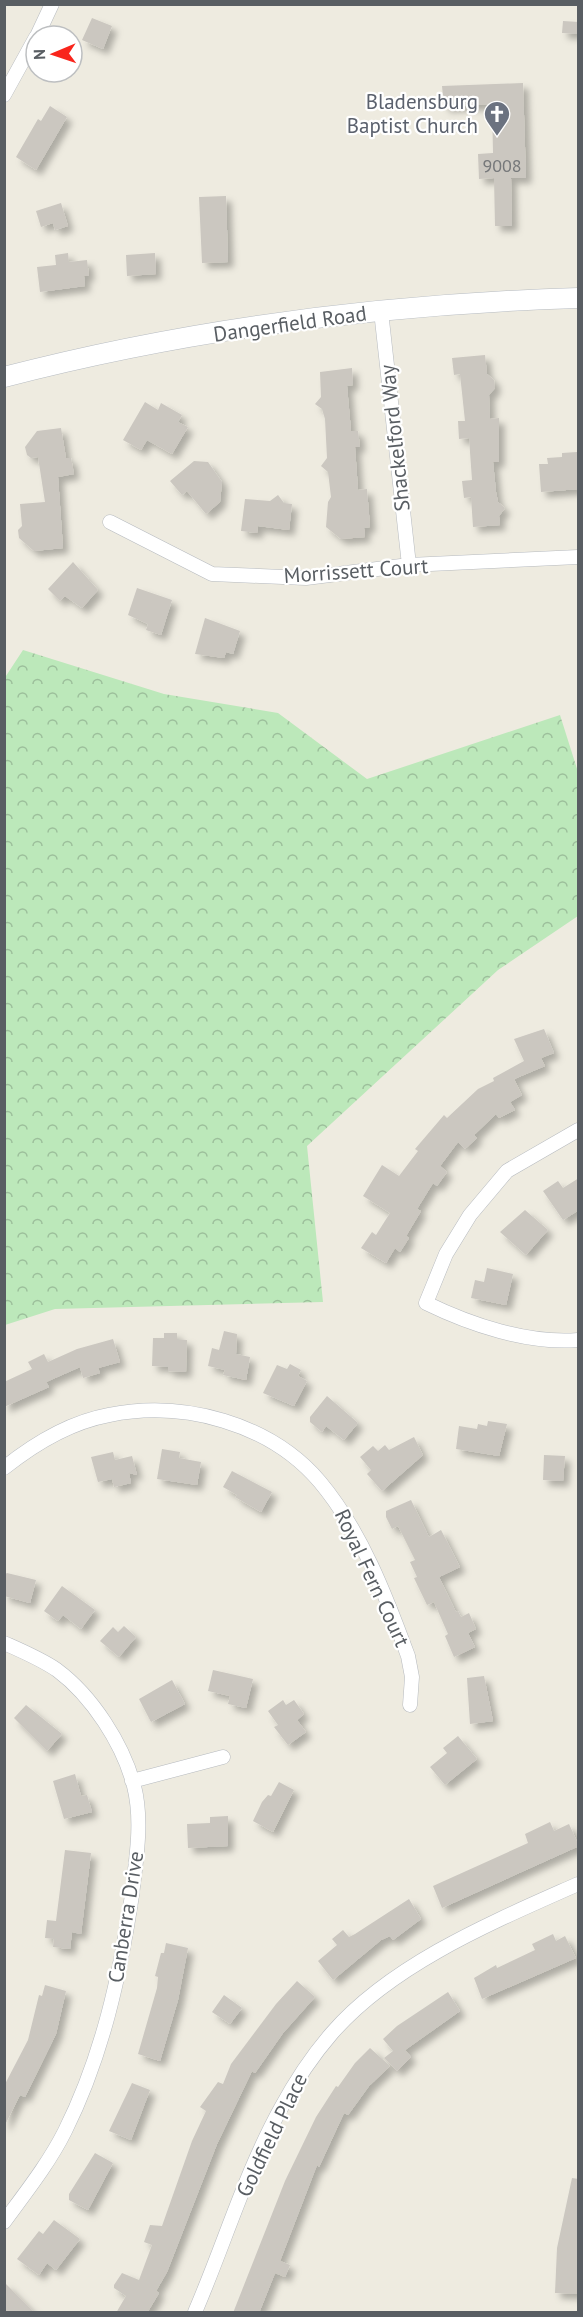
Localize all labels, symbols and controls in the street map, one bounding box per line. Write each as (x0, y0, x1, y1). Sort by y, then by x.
north arrow (24, 24, 84, 84)
text: N (29, 49, 49, 60)
place label: Bladensburg Baptist Church (347, 88, 478, 139)
church icon: Bladensburg Baptist Church (482, 99, 512, 137)
house number: 9008 (482, 154, 522, 177)
street label: Dangerfield Road (212, 299, 368, 348)
street label: Shackelford Way (373, 363, 416, 513)
street label: Morrissett Court (283, 552, 429, 589)
street label: Royal Fern Court (329, 1505, 416, 1651)
street label: Canberra Drive (102, 1849, 149, 1985)
street label: Goldfield Place (230, 2068, 313, 2201)

